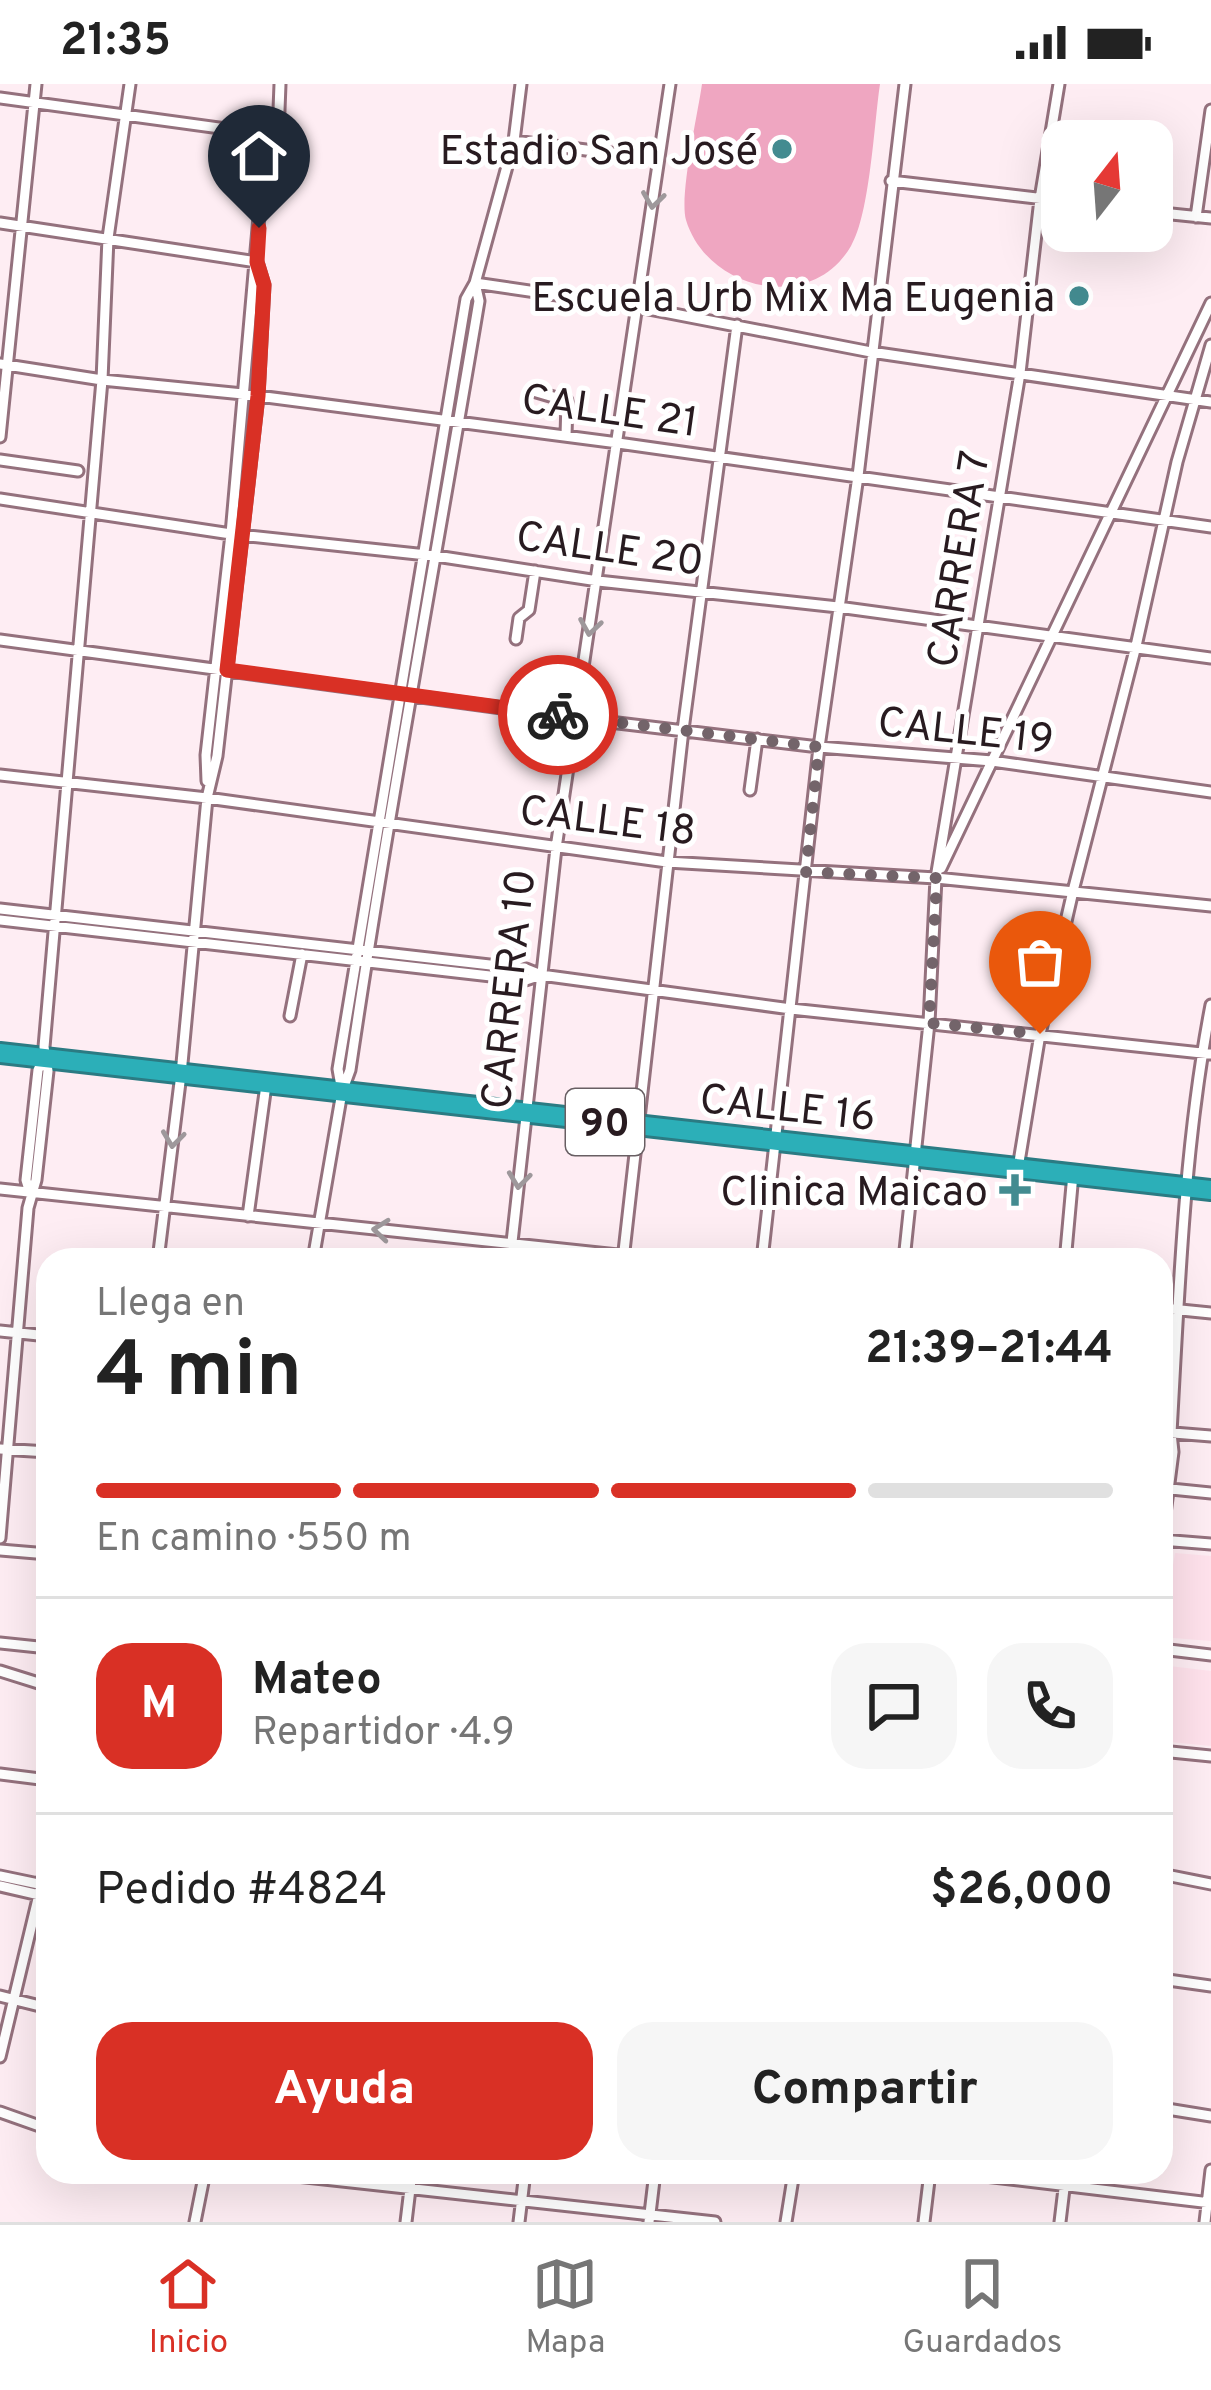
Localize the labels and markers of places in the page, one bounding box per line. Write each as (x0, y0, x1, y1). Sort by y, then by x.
pin (208, 105, 310, 228)
place label: Estadio San José (439, 127, 758, 180)
marker: Estadio San José (769, 136, 795, 162)
place label: Escuela Urb Mix Ma Eugenia (531, 274, 1055, 327)
marker: Escuela Urb Mix Ma Eugenia (1066, 283, 1092, 309)
pin (989, 911, 1091, 1034)
place label: Clinica Maicao (720, 1168, 988, 1221)
marker: Clinica Maicao (999, 1174, 1031, 1206)

